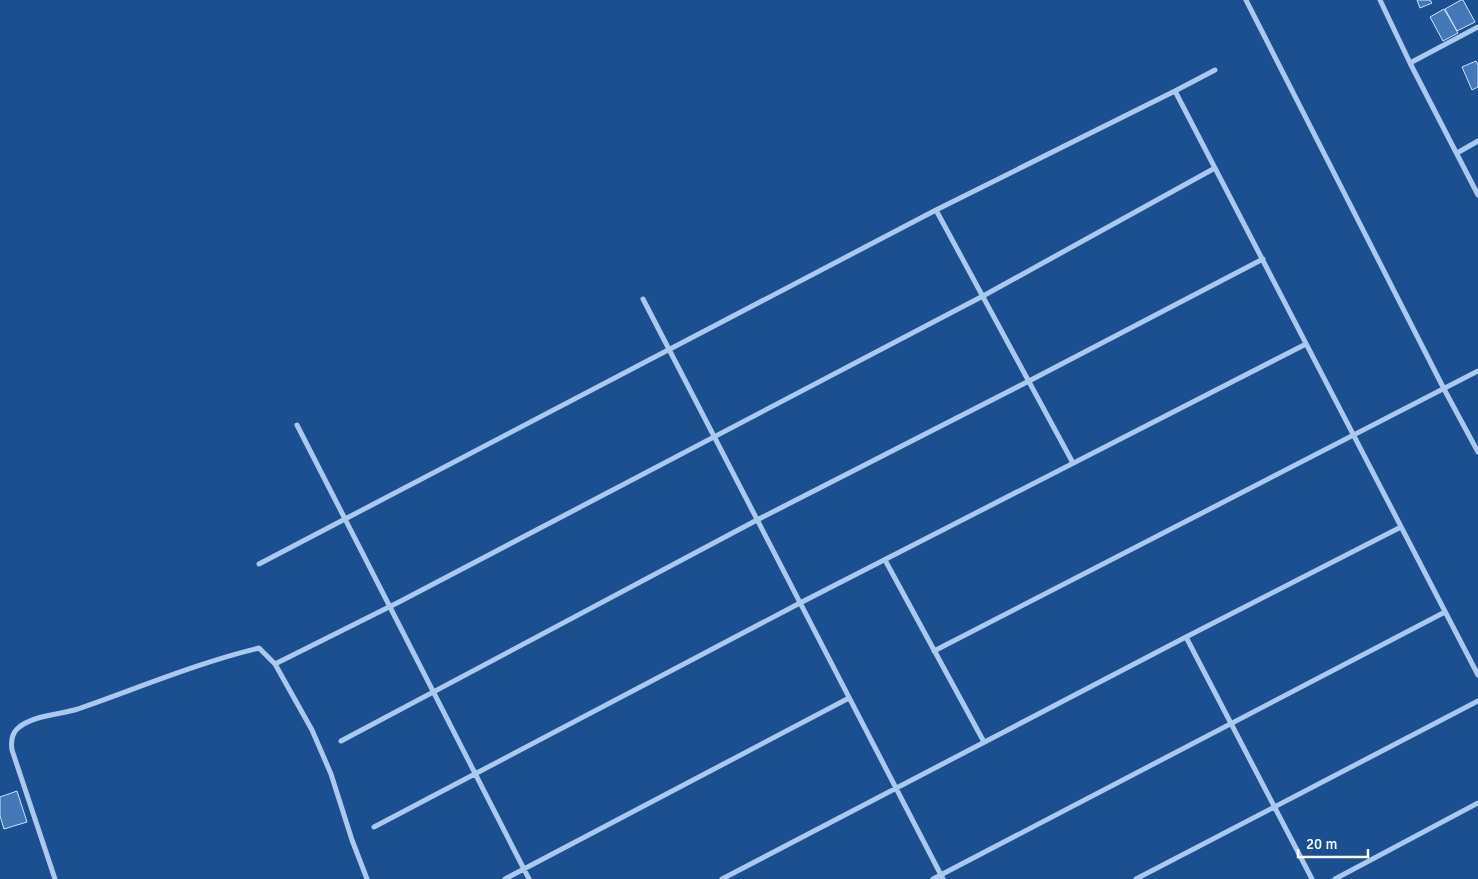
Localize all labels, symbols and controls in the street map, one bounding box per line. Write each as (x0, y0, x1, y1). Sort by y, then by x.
scale bar (1298, 826, 1368, 858)
text: 20 m (1306, 835, 1337, 853)

